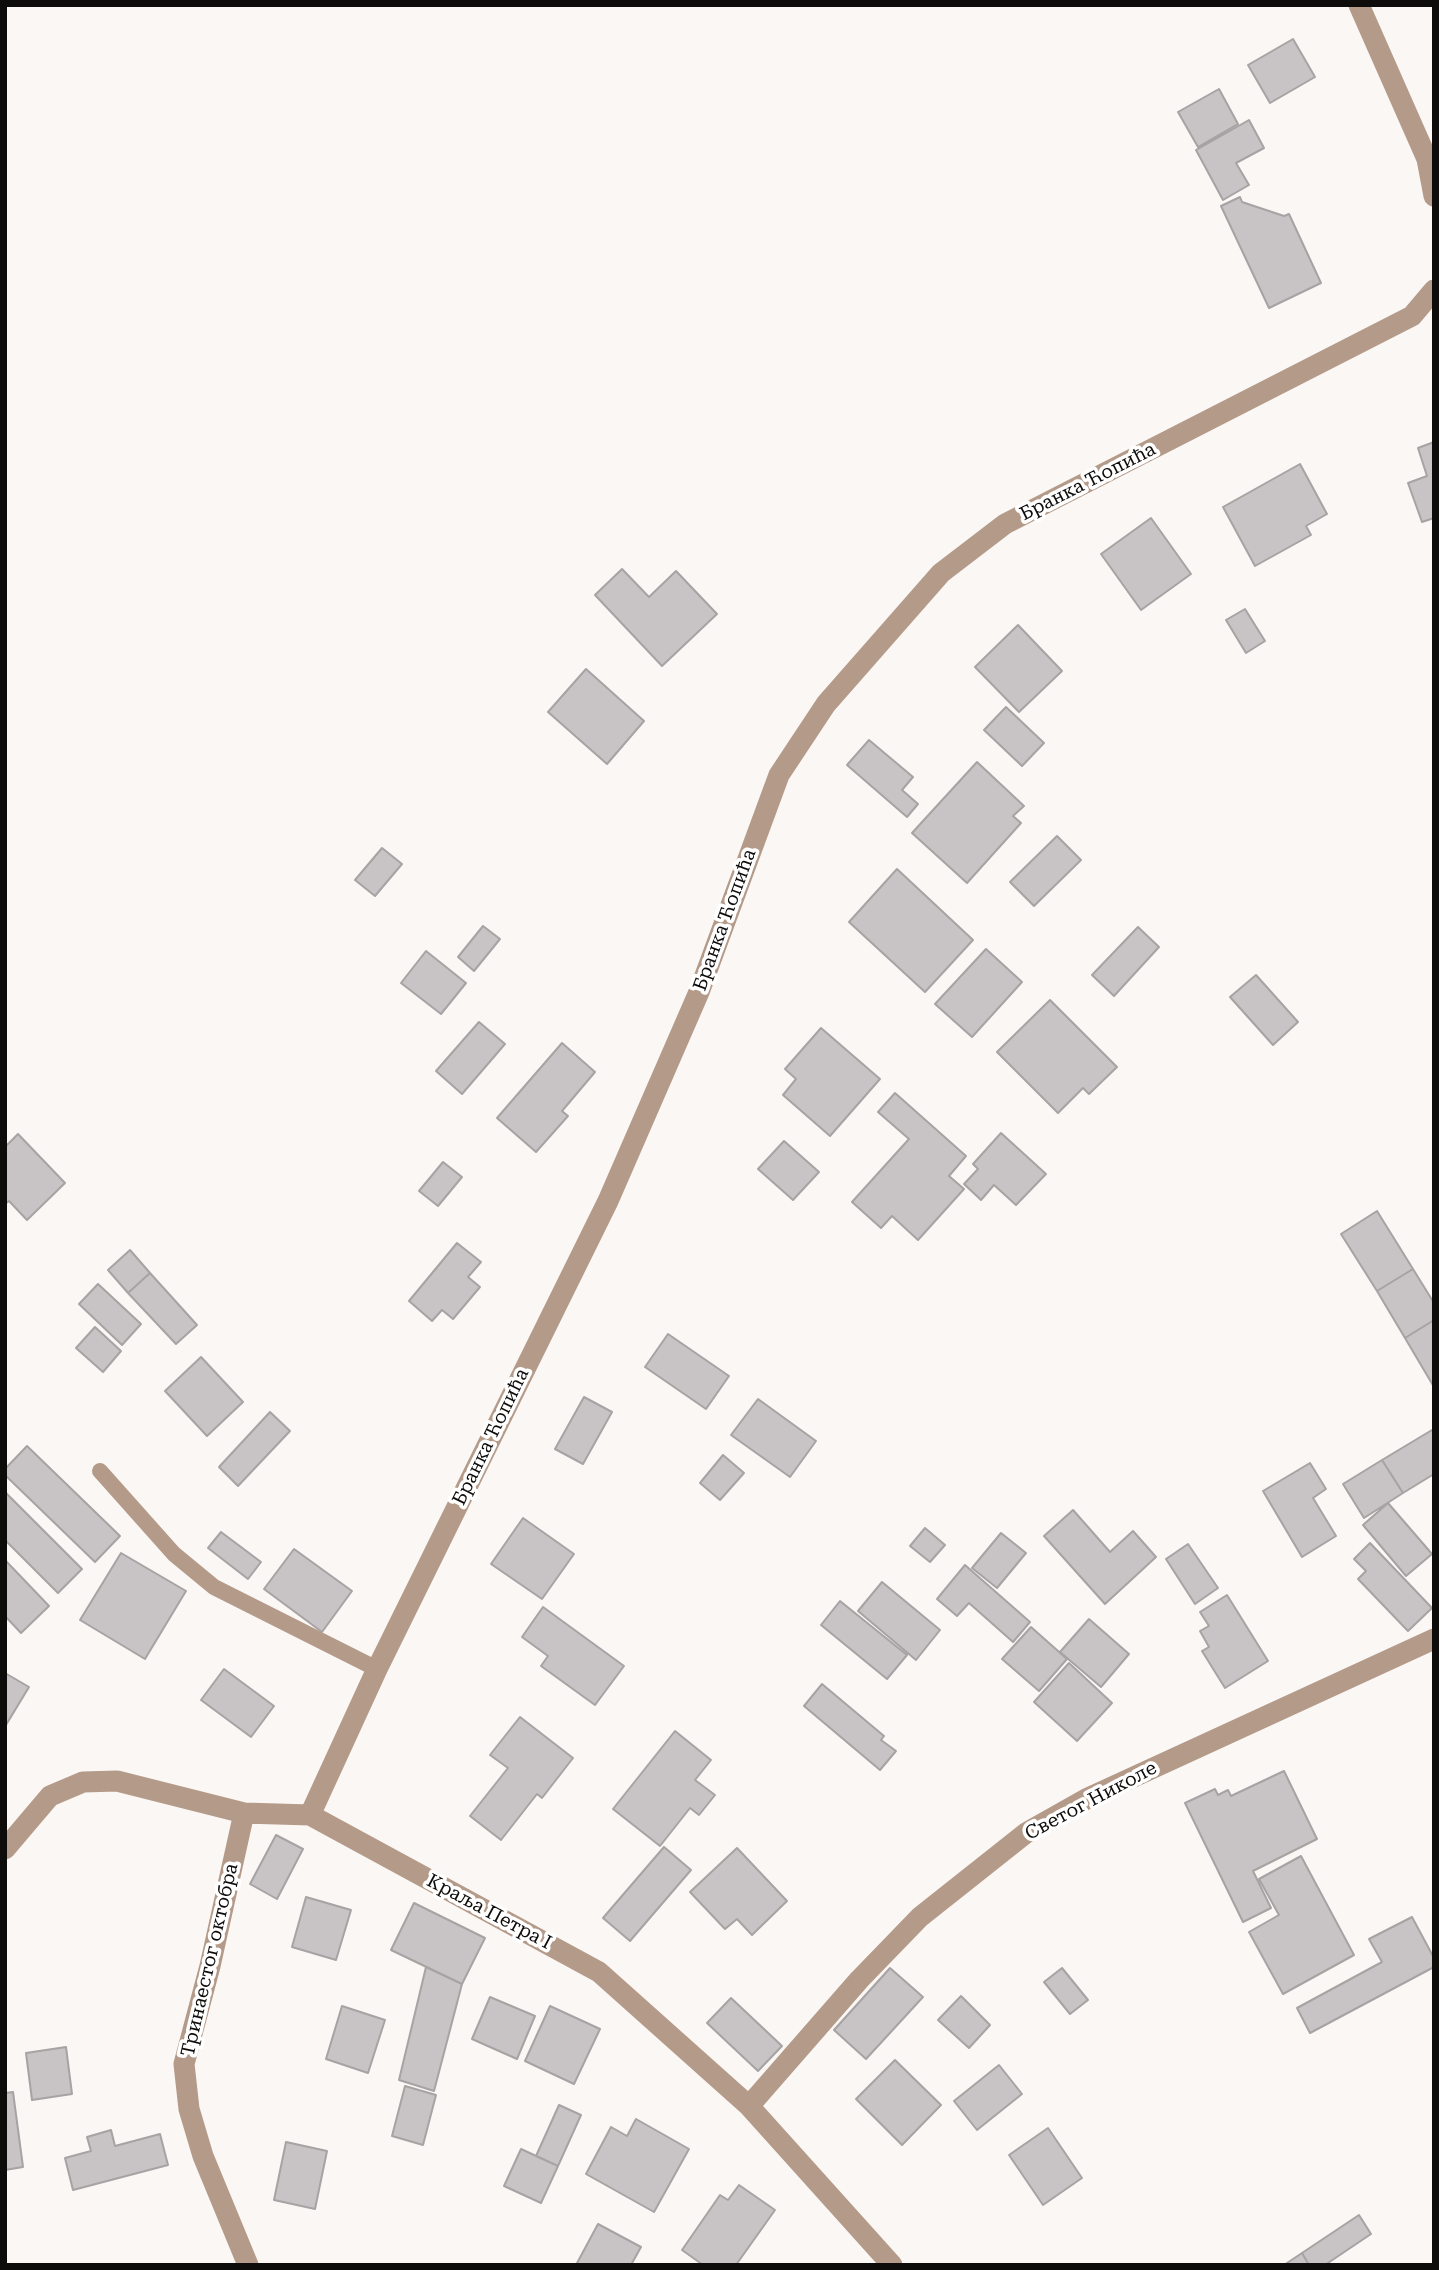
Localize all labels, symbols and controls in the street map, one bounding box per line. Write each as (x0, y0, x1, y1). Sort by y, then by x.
street label: Бранка Ћопића (1016, 438, 1160, 526)
street label: Бранка Ћопића (689, 846, 761, 994)
street label: Бранка Ћопића (448, 1365, 534, 1509)
street label: Светог Николе (1021, 1757, 1161, 1845)
street label: Тринаестог октобра (177, 1861, 243, 2059)
street label: Краља Петра I (423, 1870, 555, 1954)

